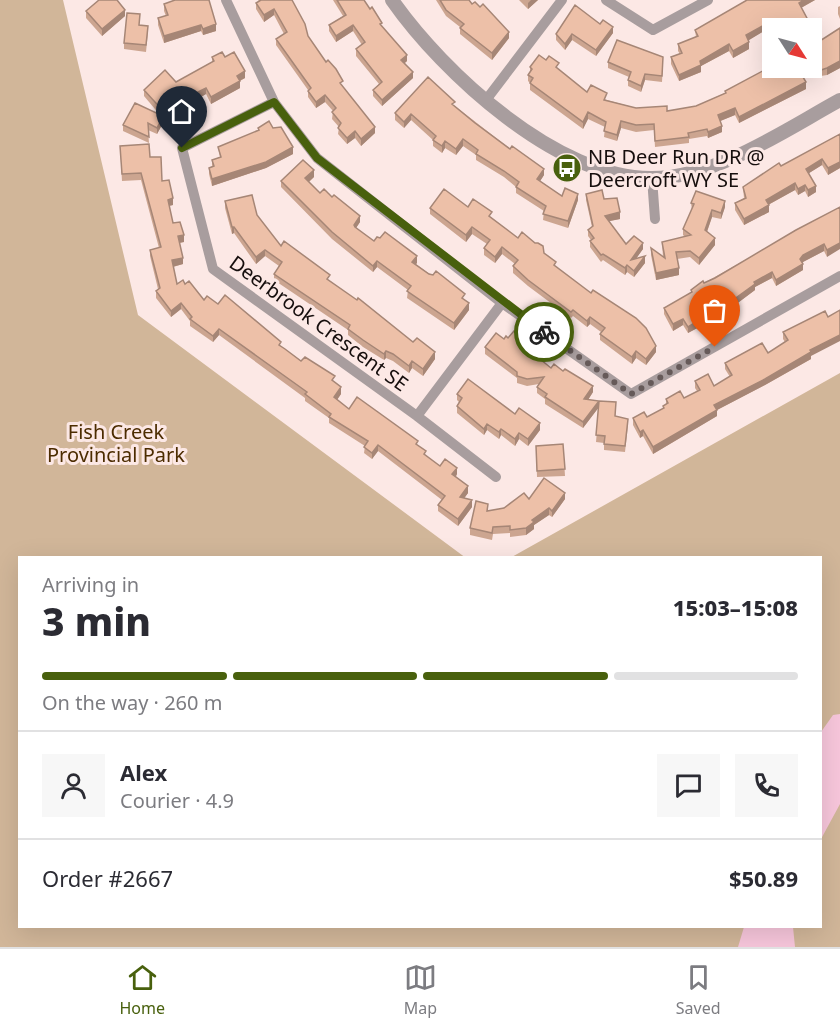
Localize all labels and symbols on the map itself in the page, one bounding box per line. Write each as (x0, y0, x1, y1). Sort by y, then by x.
north arrow (762, 18, 822, 78)
pin (156, 86, 207, 148)
place label: NB Deer Run DR @ Deercroft WY SE (588, 143, 765, 193)
bus stop icon: NB Deer Run DR @ Deercroft WY SE (551, 152, 583, 184)
street label: Deerbrook Crescent SE (224, 249, 414, 397)
pin (689, 285, 740, 347)
courier (514, 302, 574, 362)
park label: Fish Creek Provincial Park (47, 418, 185, 468)

